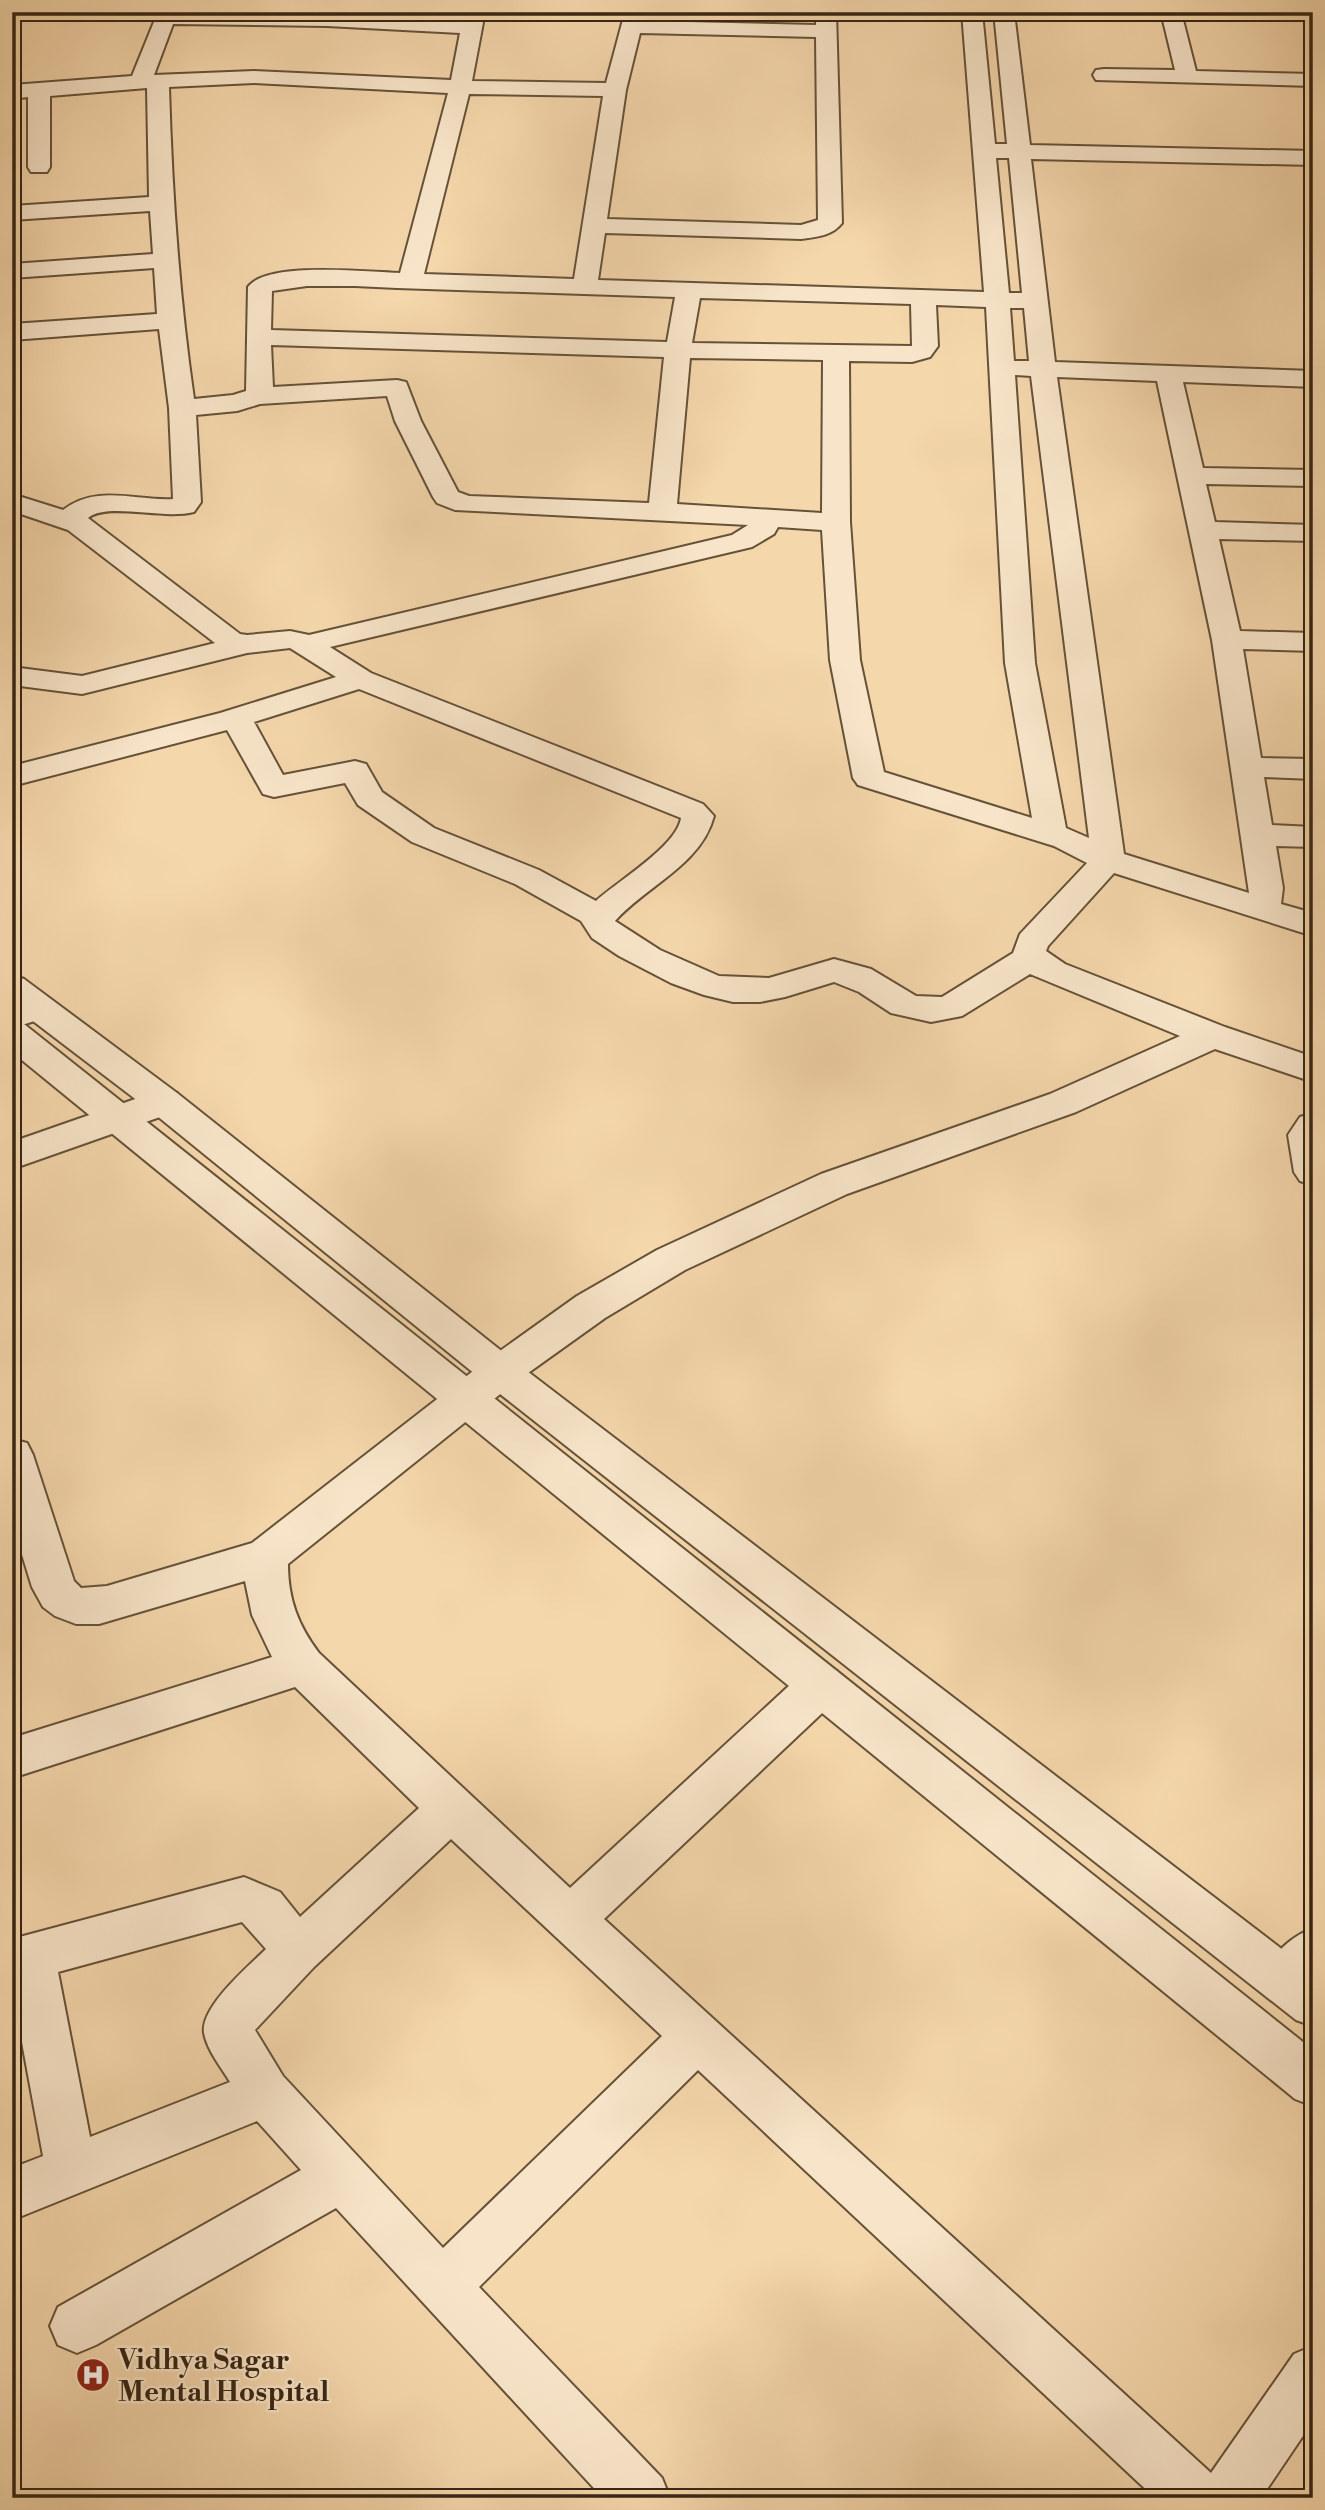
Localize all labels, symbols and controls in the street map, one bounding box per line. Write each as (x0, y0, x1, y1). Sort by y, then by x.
place label: Vidhya Sagar Mental Hospital (117, 2343, 329, 2410)
hospital icon: Vidhya Sagar Mental Hospital (74, 2356, 112, 2394)

